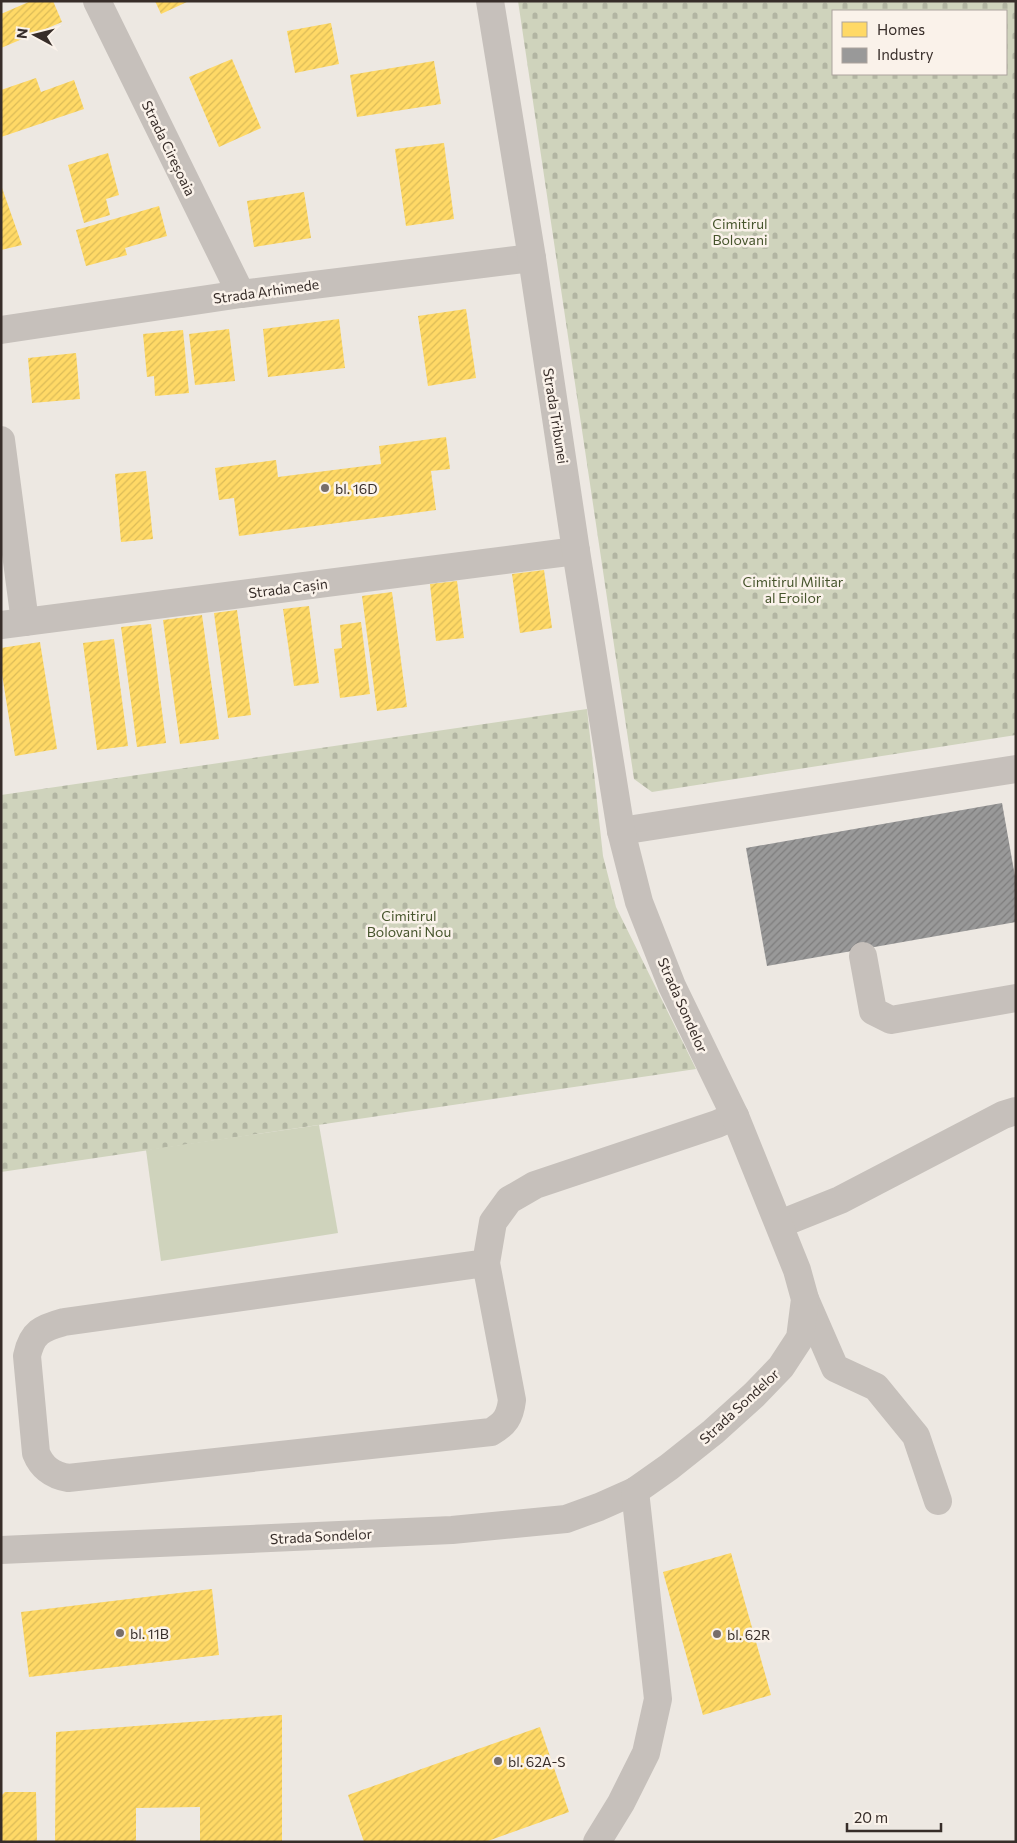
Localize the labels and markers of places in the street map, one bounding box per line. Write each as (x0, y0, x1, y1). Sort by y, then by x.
place label: bl. 16D (335, 480, 378, 497)
marker: bl. 16D (319, 482, 331, 494)
place label: bl. 11B (130, 1625, 169, 1642)
place label: bl. 62R (727, 1626, 770, 1643)
marker: bl. 11B (114, 1627, 126, 1639)
marker: bl. 62R (711, 1628, 723, 1640)
place label: bl. 62A-S (508, 1753, 566, 1770)
marker: bl. 62A-S (492, 1755, 504, 1767)

